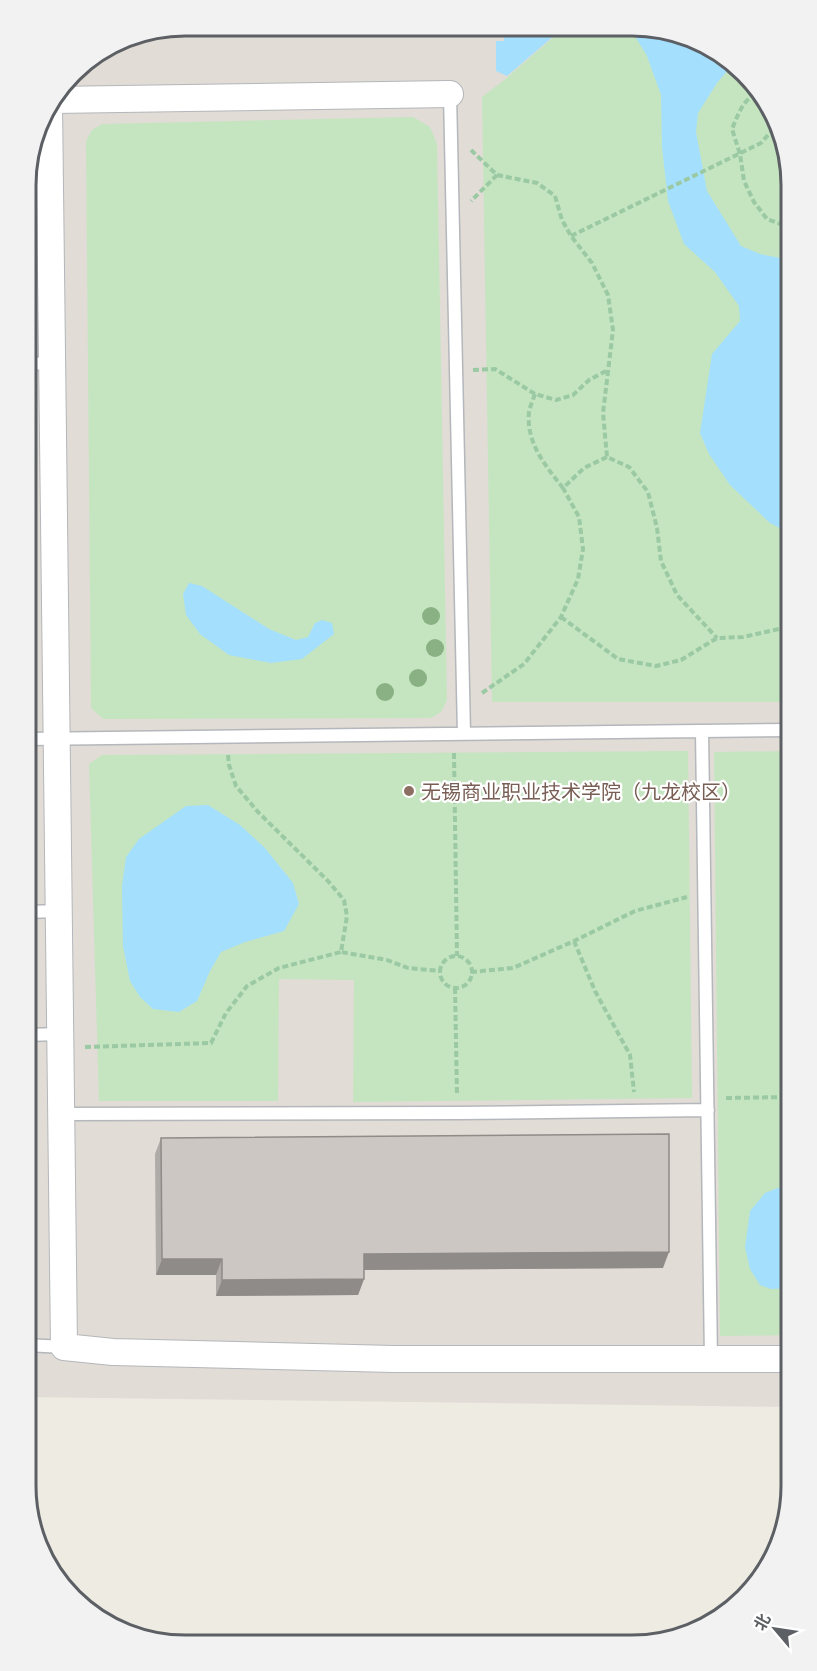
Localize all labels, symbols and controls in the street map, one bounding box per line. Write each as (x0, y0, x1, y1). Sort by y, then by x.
place label: 无锡商业职业技术学院（九龙校区） (421, 779, 741, 803)
marker: 无锡商业职业技术学院（九龙校区） (402, 784, 416, 798)
north arrow (745, 1599, 805, 1659)
text: 北 (749, 1610, 774, 1633)

